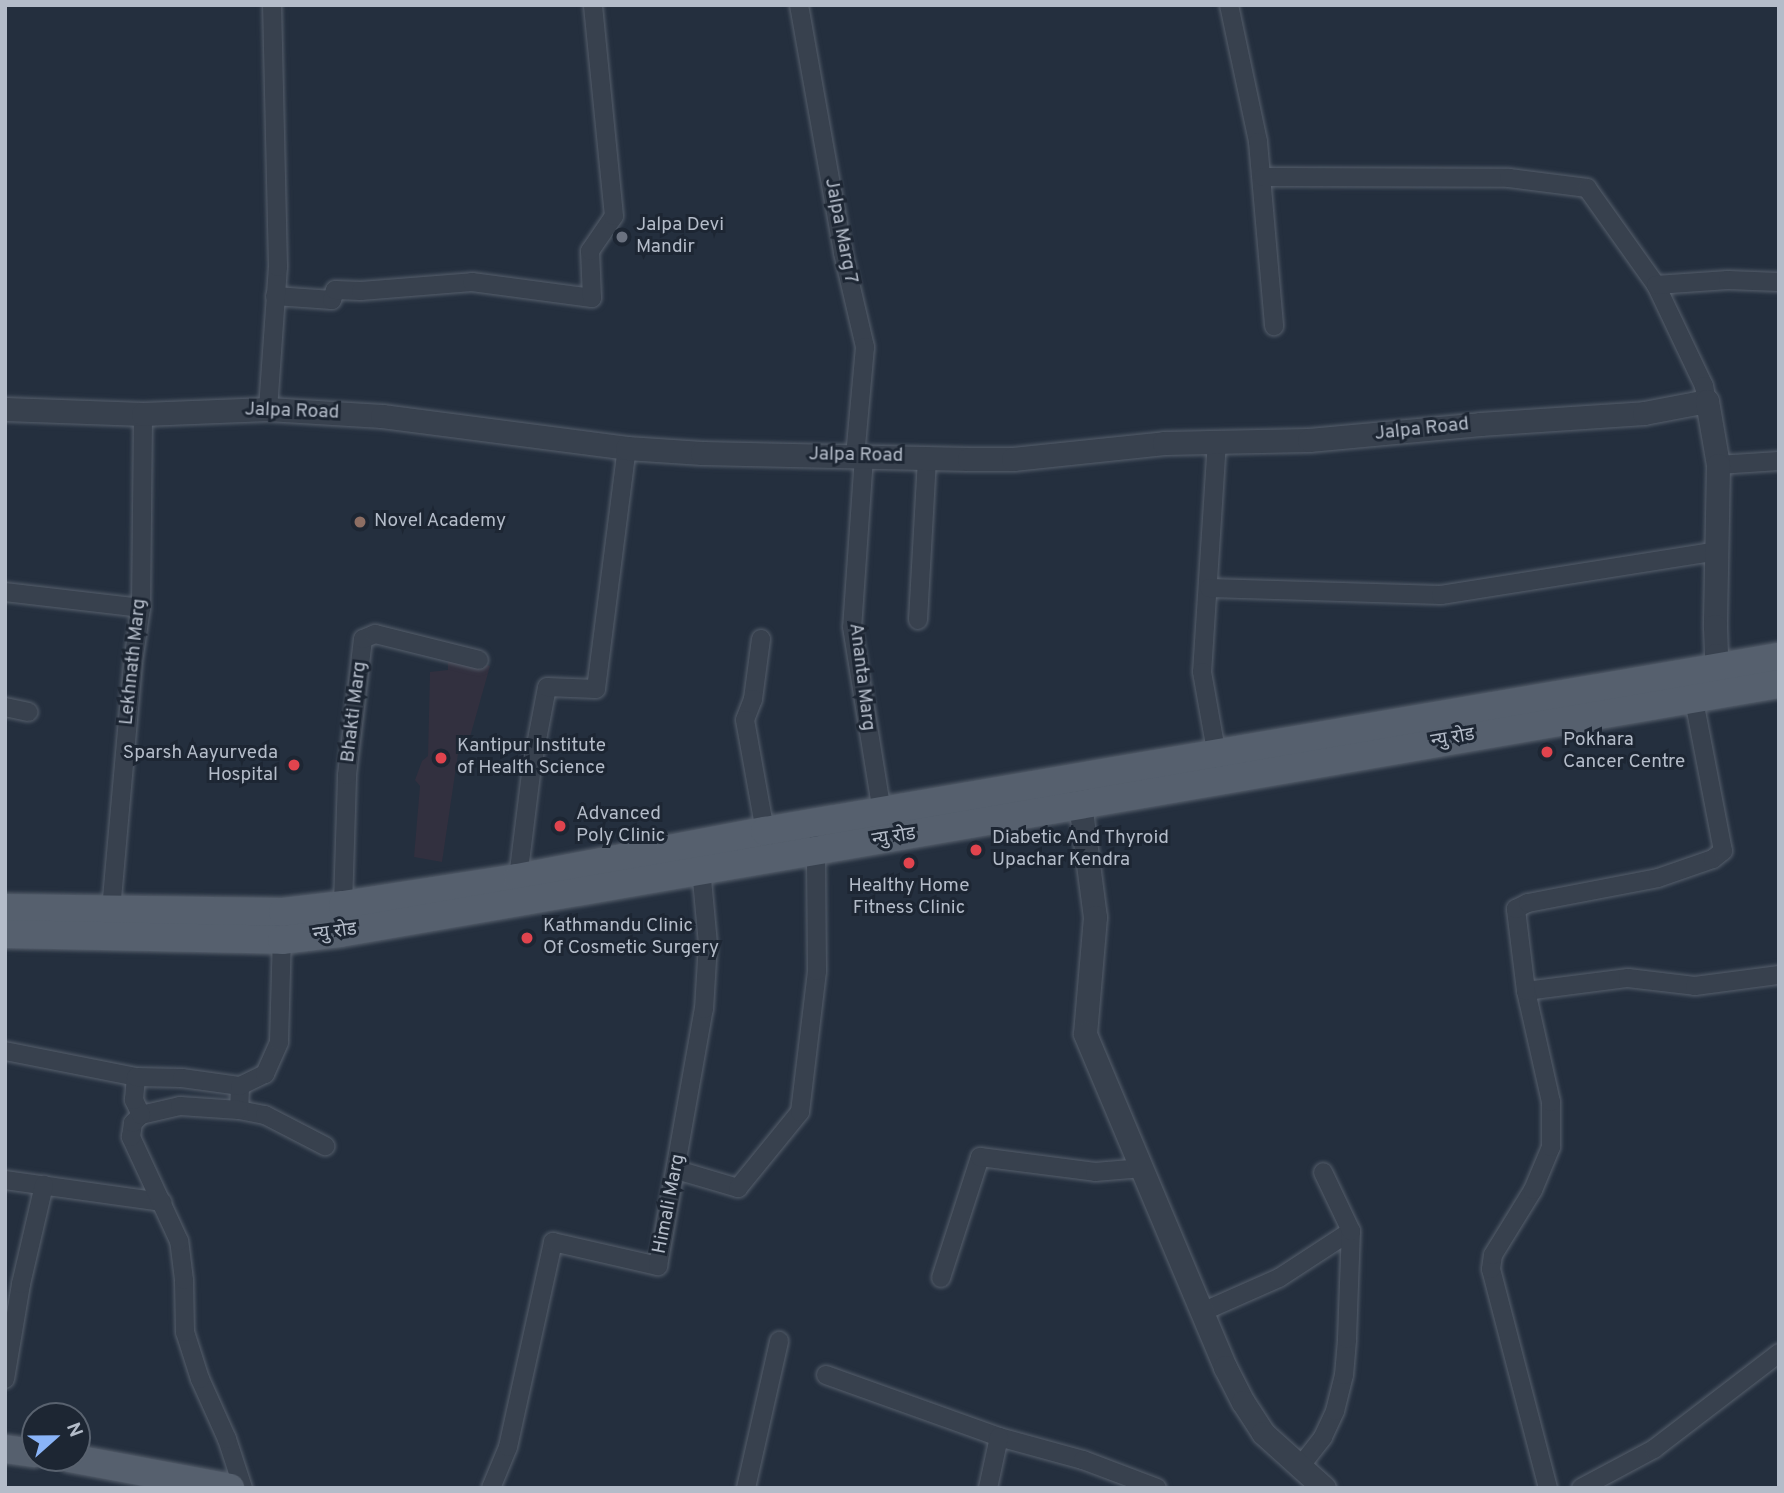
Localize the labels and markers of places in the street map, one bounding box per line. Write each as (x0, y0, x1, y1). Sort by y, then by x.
place label: Jalpa Devi Mandir (636, 215, 724, 259)
marker: Jalpa Devi Mandir (614, 229, 630, 245)
place label: Novel Academy (374, 511, 507, 533)
marker: Novel Academy (352, 514, 368, 530)
place label: Pokhara Cancer Centre (1563, 730, 1685, 774)
place label: Kantipur Institute of Health Science (457, 736, 606, 780)
marker: Pokhara Cancer Centre (1537, 742, 1557, 762)
place label: Sparsh Aayurveda Hospital (122, 743, 278, 787)
marker: Kantipur Institute of Health Science (431, 748, 451, 768)
marker: Sparsh Aayurveda Hospital (284, 755, 304, 775)
place label: Advanced Poly Clinic (576, 804, 665, 848)
marker: Advanced Poly Clinic (550, 816, 570, 836)
place label: Diabetic And Thyroid Upachar Kendra (992, 828, 1170, 872)
marker: Diabetic And Thyroid Upachar Kendra (966, 840, 986, 860)
marker: Healthy Home Fitness Clinic (899, 853, 919, 873)
place label: Healthy Home Fitness Clinic (849, 876, 969, 920)
place label: Kathmandu Clinic Of Cosmetic Surgery (543, 916, 719, 960)
marker: Kathmandu Clinic Of Cosmetic Surgery (517, 928, 537, 948)

